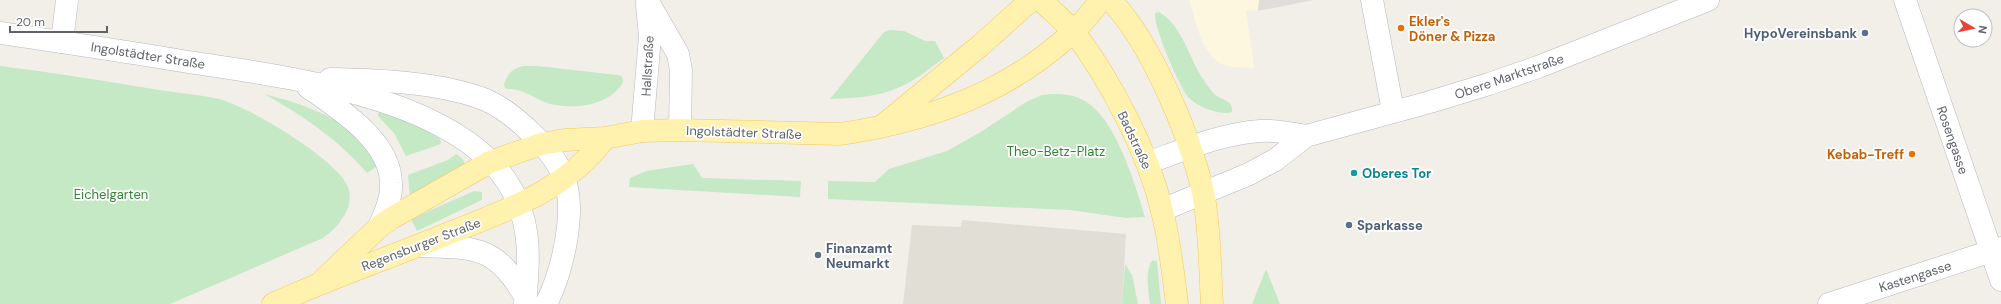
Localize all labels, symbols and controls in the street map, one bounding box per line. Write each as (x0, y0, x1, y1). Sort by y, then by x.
scale bar (10, 8, 107, 34)
north arrow (1953, 8, 1993, 48)
place label: Ekler's Döner & Pizza (1409, 13, 1495, 45)
text: 20 m (16, 14, 45, 30)
marker: Ekler's Döner & Pizza (1396, 23, 1406, 33)
place label: HypoVereinsbank (1744, 25, 1857, 42)
text: N (1975, 25, 1990, 35)
marker: HypoVereinsbank (1860, 28, 1870, 38)
street label: Hallstraße (637, 35, 658, 97)
street label: Ingolstädter Straße (90, 38, 206, 73)
street label: Obere Marktstraße (1452, 50, 1566, 103)
street label: Rosengasse (1933, 104, 1972, 177)
street label: Badstraße (1114, 108, 1155, 172)
street label: Ingolstädter Straße (686, 122, 802, 143)
park label: Theo-Betz-Platz (1007, 143, 1105, 160)
place label: Kebab-Treff (1827, 146, 1904, 163)
marker: Kebab-Treff (1907, 149, 1917, 159)
place label: Oberes Tor (1362, 165, 1432, 182)
marker: Oberes Tor (1349, 168, 1359, 178)
park label: Eichelgarten (74, 186, 148, 203)
street label: Regensburger Straße (359, 214, 483, 275)
place label: Sparkasse (1357, 217, 1423, 234)
marker: Sparkasse (1344, 220, 1354, 230)
place label: Finanzamt Neumarkt (826, 240, 892, 272)
marker: Finanzamt Neumarkt (813, 250, 823, 260)
street label: Kastengasse (1877, 257, 1954, 296)

